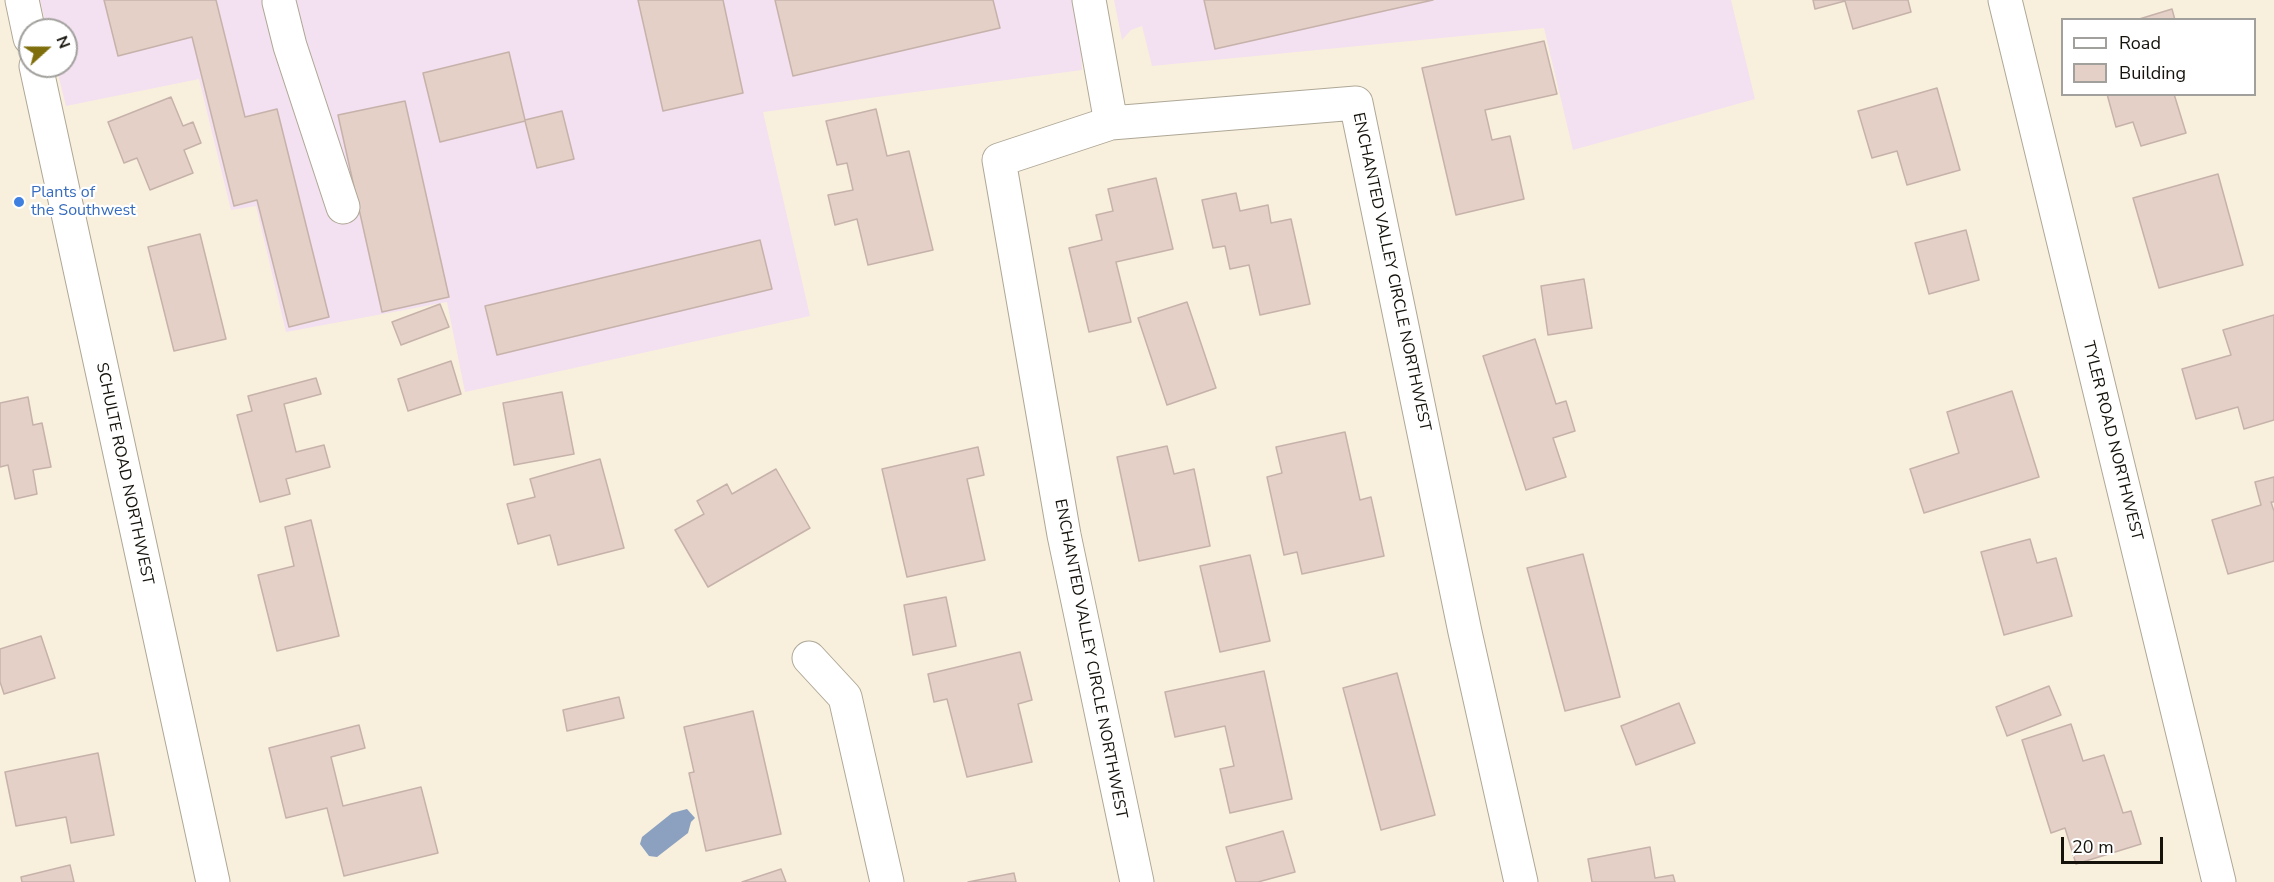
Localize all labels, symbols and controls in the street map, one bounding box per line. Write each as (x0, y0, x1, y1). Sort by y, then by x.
north arrow (18, 18, 78, 78)
legend (2061, 18, 2256, 96)
text: Road (2119, 31, 2161, 55)
text: N (51, 33, 75, 52)
text: Building (2119, 61, 2186, 85)
street label: ENCHANTED VALLEY CIRCLE NORTHWEST (1348, 111, 1434, 433)
place label: Plants of the Southwest (31, 183, 136, 221)
marker: Plants of the Southwest (12, 195, 26, 209)
street label: TYLER ROAD NORTHWEST (2078, 339, 2146, 543)
street label: SCHULTE ROAD NORTHWEST (91, 361, 157, 587)
street label: ENCHANTED VALLEY CIRCLE NORTHWEST (1050, 497, 1130, 821)
scale bar (2064, 825, 2166, 863)
text: 20 m (2072, 835, 2114, 859)

